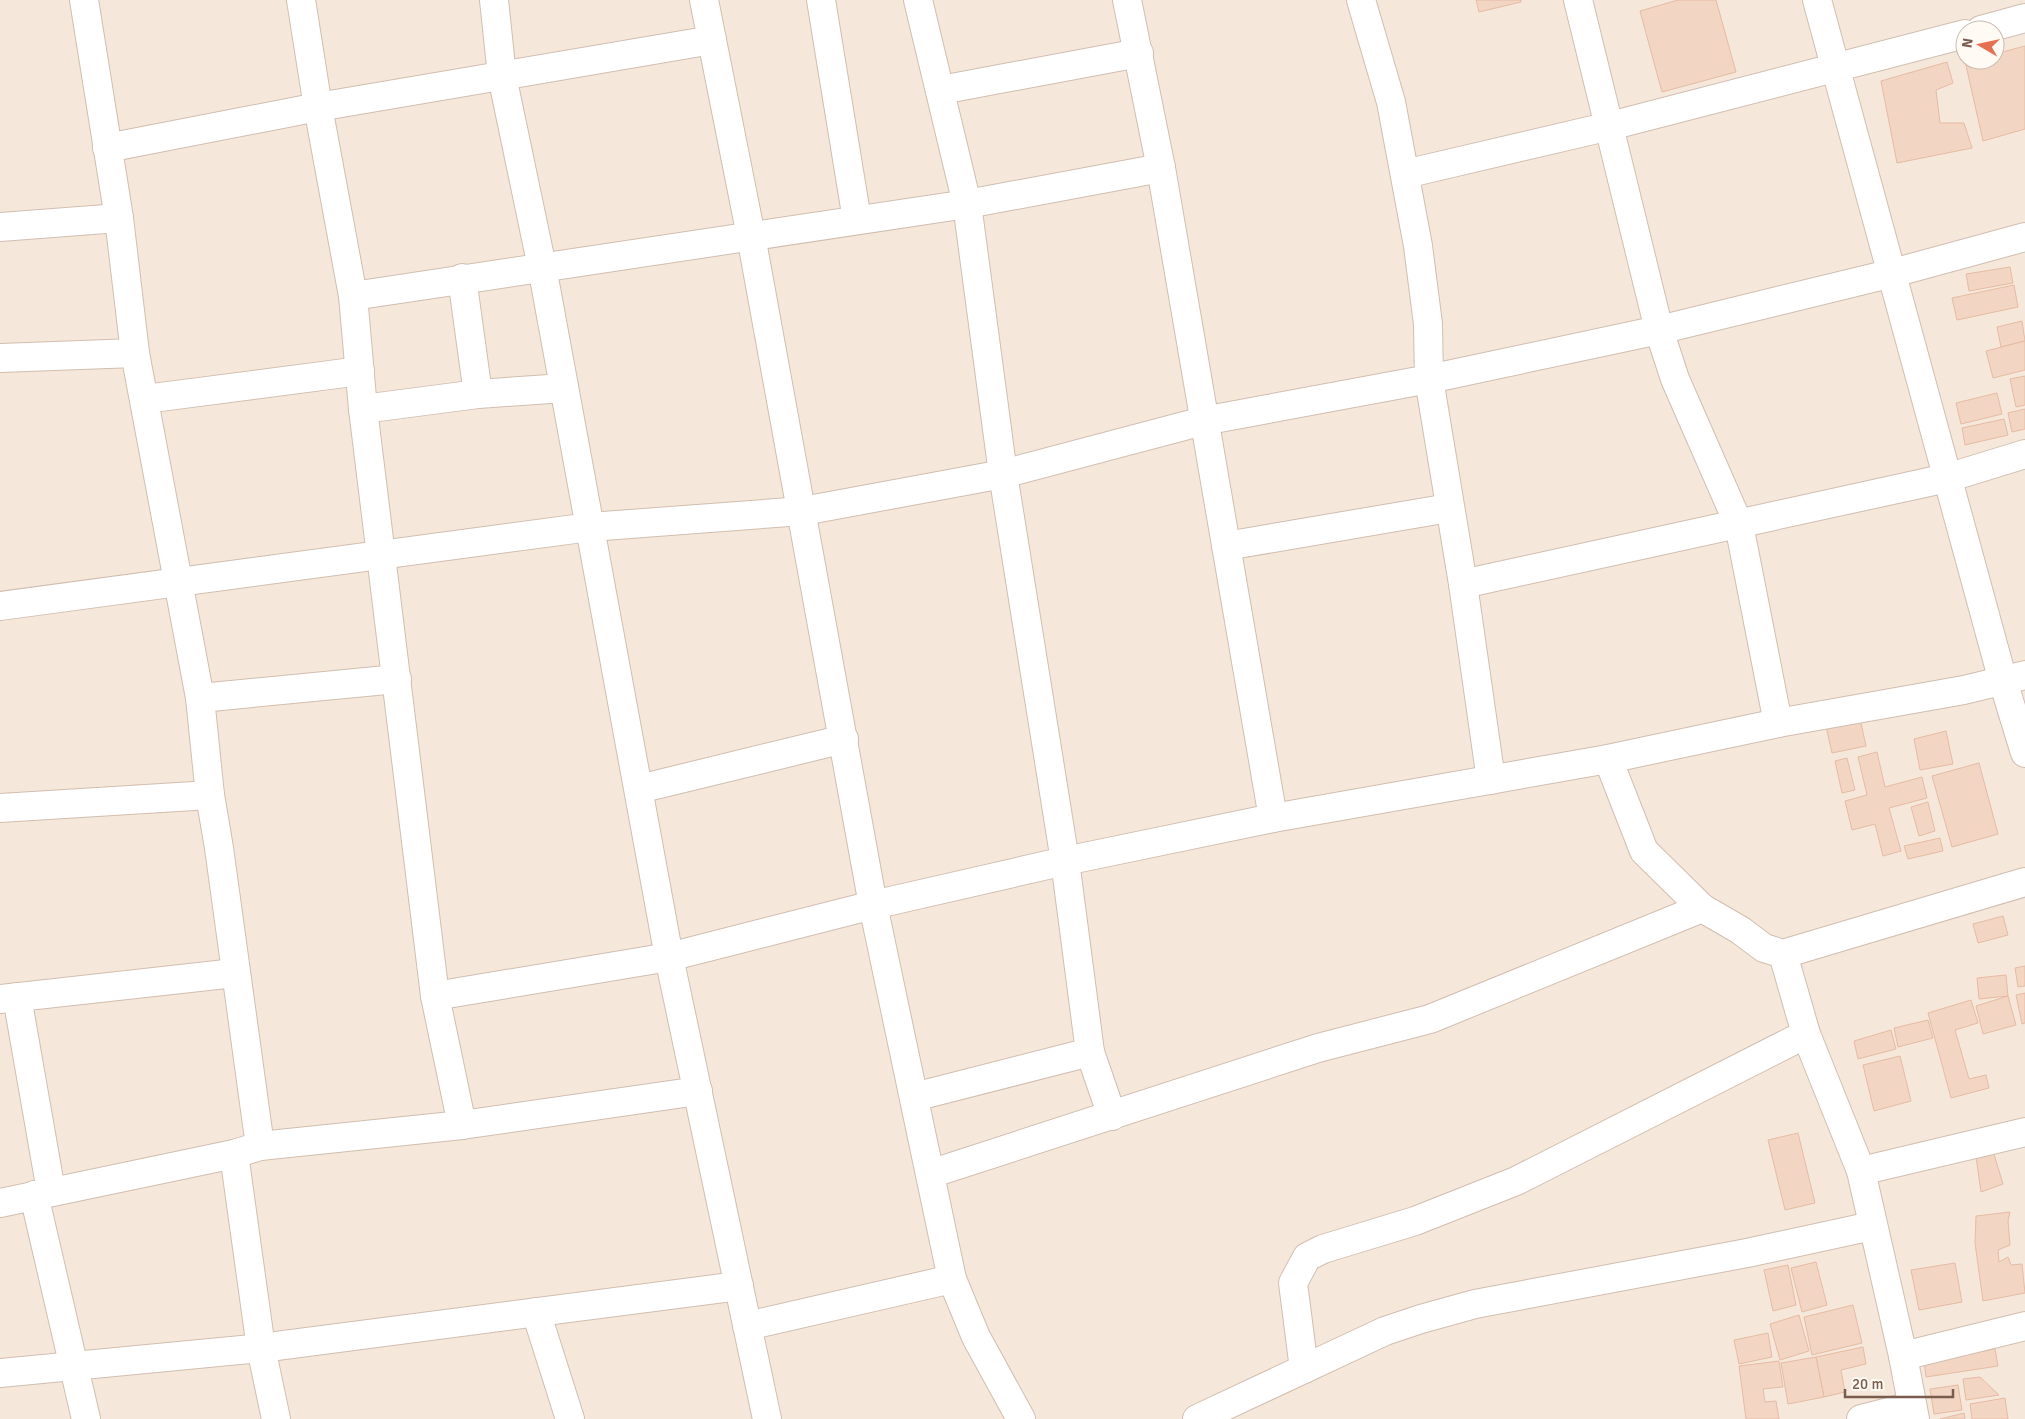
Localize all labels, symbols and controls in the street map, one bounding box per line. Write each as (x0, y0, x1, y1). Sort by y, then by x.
north arrow (1955, 20, 2005, 70)
text: N (1958, 37, 1977, 49)
scale bar (1845, 1366, 1952, 1398)
text: 20 m (1852, 1375, 1883, 1393)

